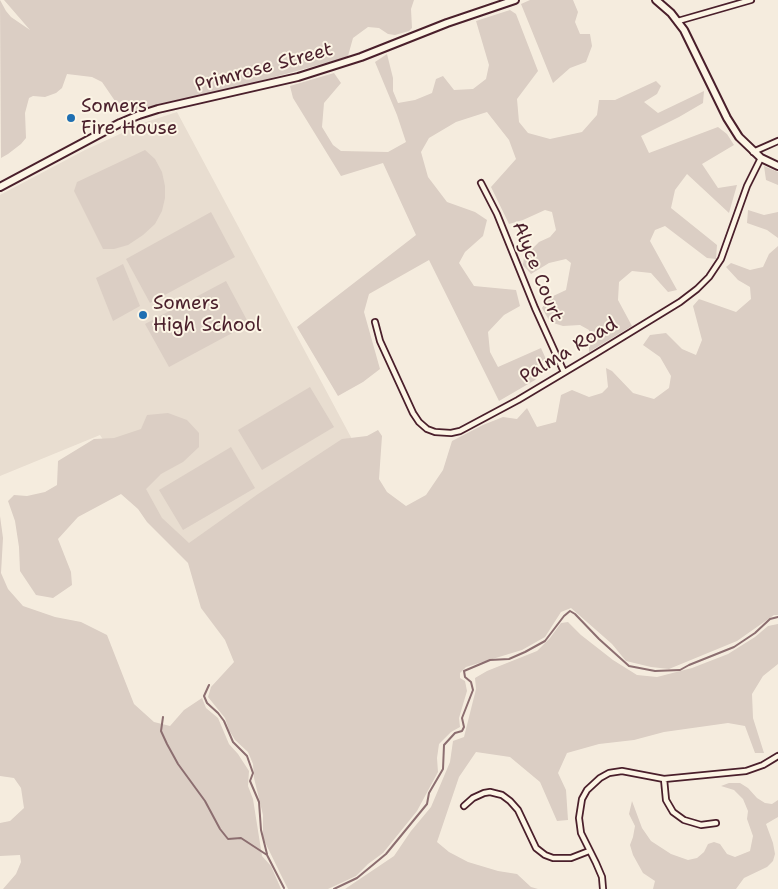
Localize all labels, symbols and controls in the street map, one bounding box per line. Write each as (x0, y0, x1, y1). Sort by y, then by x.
street label: Primrose Street (193, 39, 335, 97)
place label: Somers Fire House (81, 96, 177, 140)
marker: Somers Fire House (65, 112, 77, 124)
street label: Alyce Court (506, 218, 568, 326)
place label: Somers High School (153, 293, 262, 337)
marker: Somers High School (137, 309, 149, 321)
street label: Palma Road (516, 313, 622, 389)

